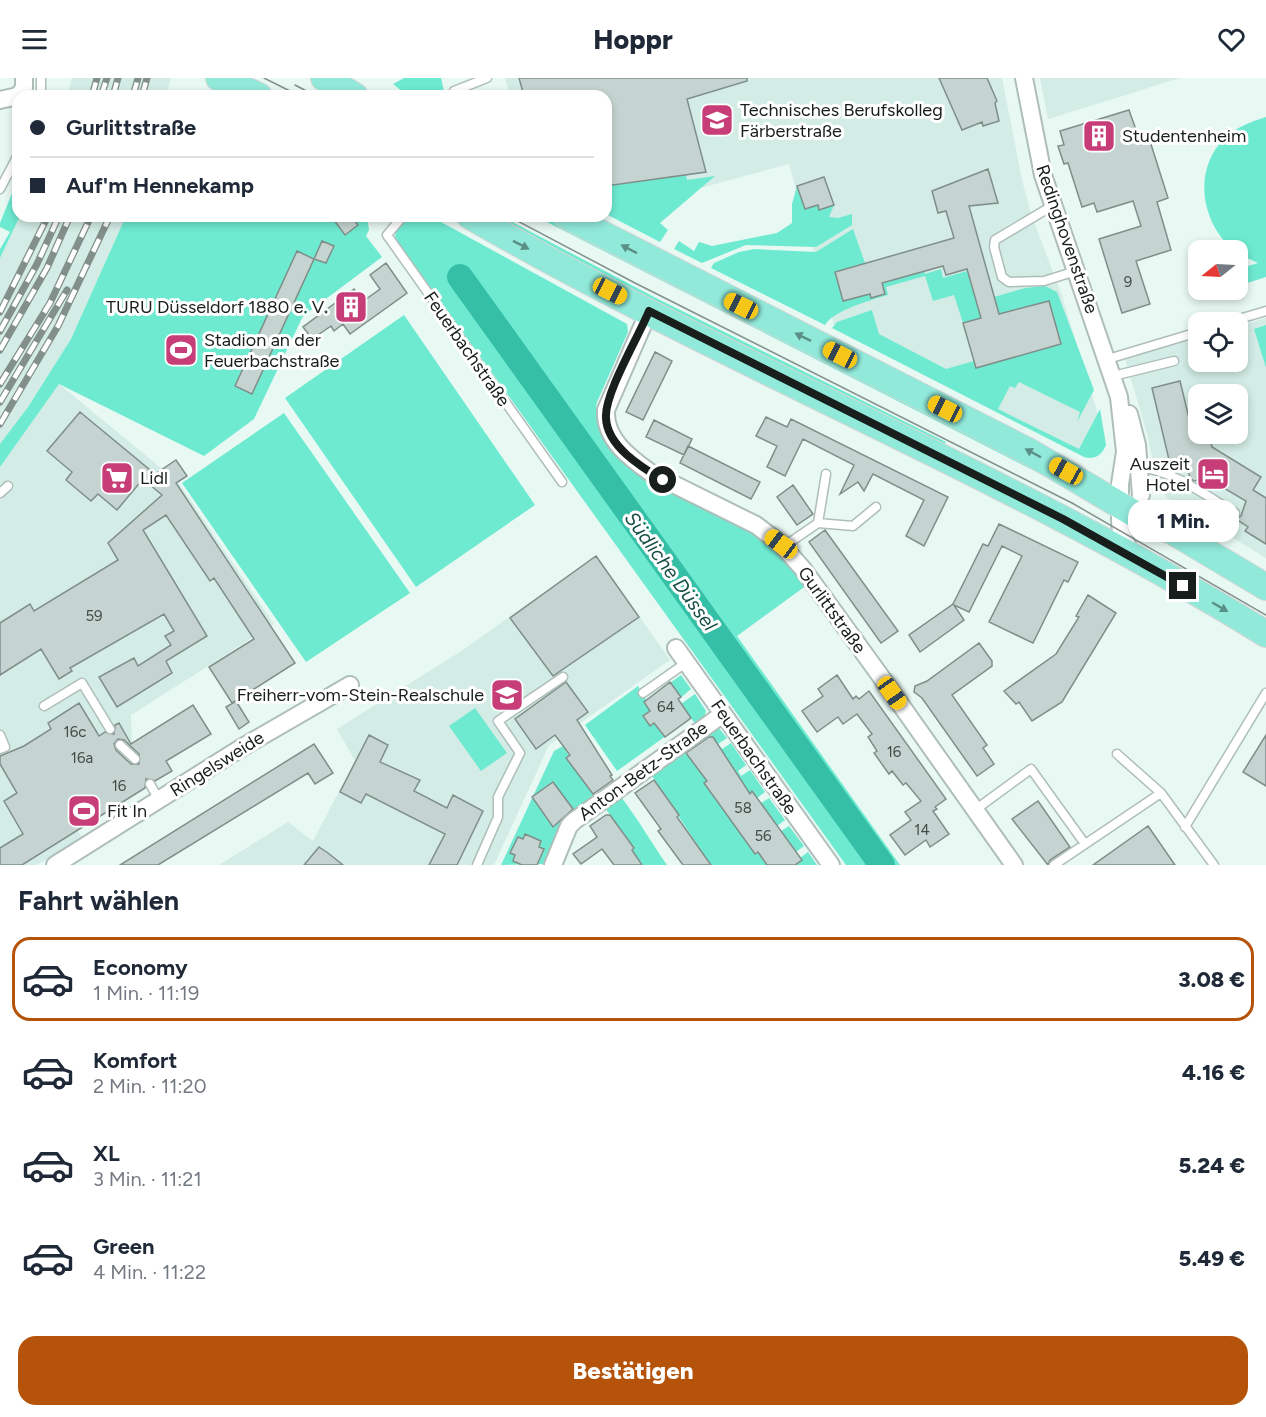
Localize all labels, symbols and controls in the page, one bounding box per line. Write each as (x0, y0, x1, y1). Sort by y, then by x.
icon: menu (18, 23, 51, 56)
text: Hoppr (593, 23, 673, 56)
icon: heart (1215, 23, 1248, 56)
place label: Technisches Berufskolleg Färberstraße (740, 99, 943, 142)
school or university icon: Technisches Berufskolleg Färberstraße (699, 102, 735, 138)
text: Gurlittstraße (66, 114, 196, 141)
building icon: Studentenheim (1081, 118, 1117, 154)
place label: Studentenheim (1122, 125, 1246, 147)
street label: Redinghovenstraße (1031, 162, 1103, 317)
text: Auf'm Hennekamp (66, 172, 254, 199)
one-way arrow (513, 240, 530, 250)
north arrow (1188, 240, 1248, 300)
map controls (1188, 240, 1248, 444)
one-way arrow (620, 244, 637, 254)
house number: 9 (1124, 273, 1132, 291)
car (590, 275, 630, 307)
street label: Feuerbachstraße (419, 287, 515, 411)
building icon: TURU Düsseldorf 1880 e. V. (333, 289, 369, 325)
car (721, 290, 761, 322)
place label: TURU Düsseldorf 1880 e. V. (106, 296, 328, 318)
button: locate (1188, 312, 1248, 372)
place label: Stadion an der Feuerbachstraße (204, 329, 340, 372)
sports icon: Stadion an der Feuerbachstraße (163, 332, 199, 368)
one-way arrow (795, 332, 812, 341)
car (820, 339, 860, 371)
button: layers (1188, 384, 1248, 444)
car (925, 393, 965, 425)
one-way arrow (1025, 449, 1042, 458)
place label: Auszeit Hotel (1130, 453, 1190, 496)
car (1046, 454, 1086, 488)
hotel icon: Auszeit Hotel (1195, 456, 1231, 492)
supermarket icon: Lidl (99, 460, 135, 496)
route start (649, 466, 676, 493)
place label: Lidl (140, 467, 168, 489)
callout: 1 Min. (1128, 499, 1238, 541)
water label: Südliche Düssel (620, 507, 723, 636)
text: 1 Min. (1157, 509, 1210, 533)
car (761, 526, 801, 562)
street label: Gurlittstraße (793, 562, 871, 658)
route end (1169, 572, 1196, 599)
one-way arrow (1212, 602, 1229, 612)
house number: 59 (85, 607, 103, 625)
car (874, 673, 910, 713)
school or university icon: Freiherr-vom-Stein-Realschule (489, 677, 525, 713)
place label: Freiherr-vom-Stein-Realschule (237, 684, 484, 706)
street label: Feuerbachstraße (706, 695, 802, 819)
house number: 64 (657, 698, 675, 716)
street label: Anton-Betz-Straße (574, 717, 712, 825)
house number: 16c (64, 723, 86, 741)
street label: Ringelsweide (166, 726, 268, 802)
house number: 16 (887, 743, 902, 761)
house number: 16a (71, 749, 93, 767)
house number: 16 (112, 777, 127, 795)
sports icon: Fit In (66, 793, 102, 829)
house number: 58 (734, 799, 752, 817)
place label: Fit In (107, 800, 147, 822)
house number: 14 (914, 821, 930, 839)
house number: 56 (754, 827, 772, 845)
text: Fahrt wählen (18, 884, 179, 917)
icon: car (21, 952, 75, 1006)
text: Economy (93, 954, 188, 981)
text: 3.08 € (1178, 966, 1245, 993)
text: 1 Min. · 11:19 (93, 981, 199, 1005)
icon: car (21, 1045, 75, 1099)
text: Komfort (93, 1047, 177, 1074)
text: 4.16 € (1182, 1059, 1245, 1086)
text: 2 Min. · 11:20 (93, 1074, 207, 1098)
icon: car (21, 1138, 75, 1192)
text: XL (93, 1140, 120, 1167)
text: 5.24 € (1179, 1152, 1245, 1179)
text: 3 Min. · 11:21 (93, 1167, 202, 1191)
icon: car (21, 1231, 75, 1285)
text: Green (93, 1233, 155, 1260)
text: 5.49 € (1179, 1245, 1245, 1272)
text: 4 Min. · 11:22 (93, 1260, 206, 1284)
button: Bestätigen (18, 1336, 1248, 1405)

